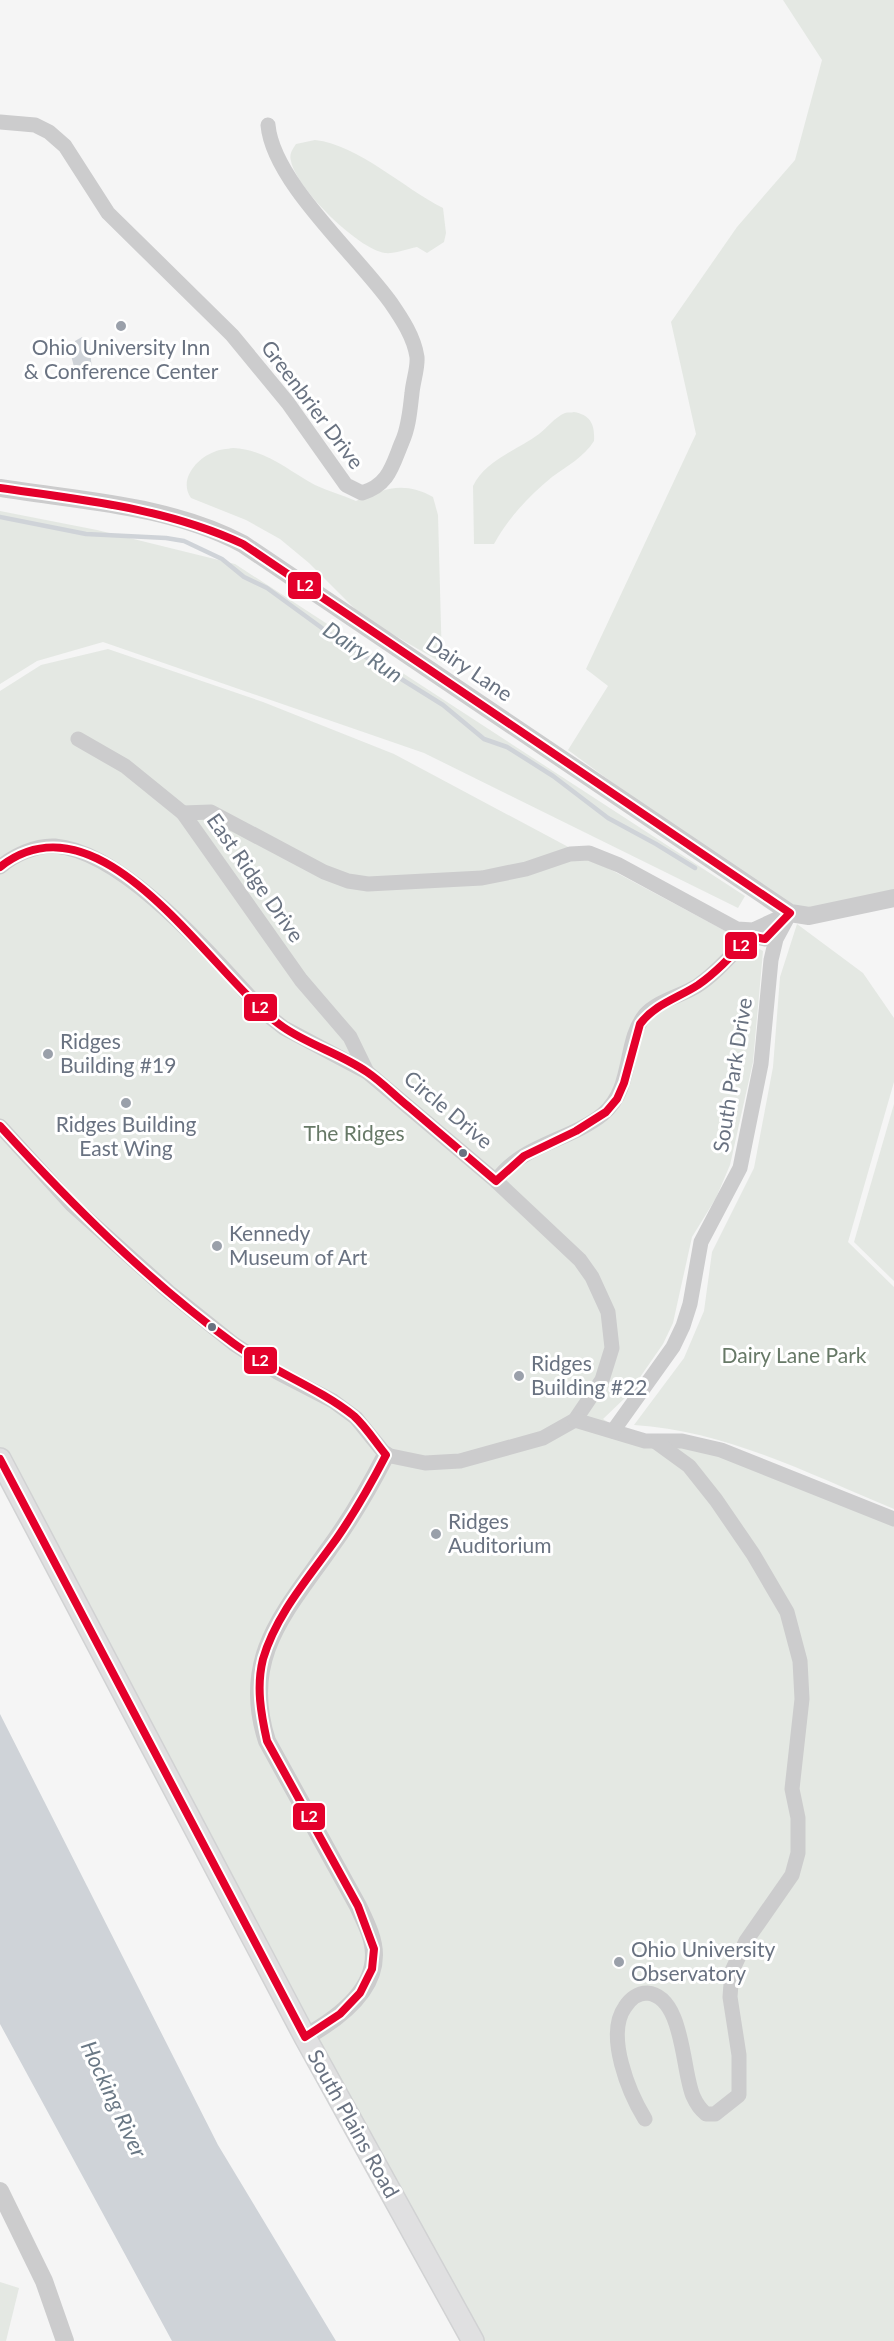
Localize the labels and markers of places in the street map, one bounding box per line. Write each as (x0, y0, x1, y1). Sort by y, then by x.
marker: Ohio University Inn & Conference Center (114, 319, 128, 333)
place label: Ohio University Inn & Conference Center (24, 334, 219, 383)
place label: Ridges Building #19 (60, 1028, 176, 1077)
marker: Ridges Building #19 (41, 1047, 55, 1061)
marker: Ridges Building East Wing (119, 1096, 133, 1110)
place label: Ridges Building East Wing (56, 1111, 196, 1160)
unlabelled marker (457, 1147, 469, 1159)
place label: Kennedy Museum of Art (229, 1220, 368, 1269)
marker: Kennedy Museum of Art (210, 1239, 224, 1253)
unlabelled marker (206, 1321, 218, 1333)
place label: Ridges Building #22 (531, 1350, 647, 1399)
marker: Ridges Building #22 (512, 1369, 526, 1383)
place label: Ridges Auditorium (448, 1508, 552, 1557)
marker: Ridges Auditorium (429, 1527, 443, 1541)
place label: Ohio University Observatory (631, 1936, 775, 1985)
marker: Ohio University Observatory (612, 1955, 626, 1969)

